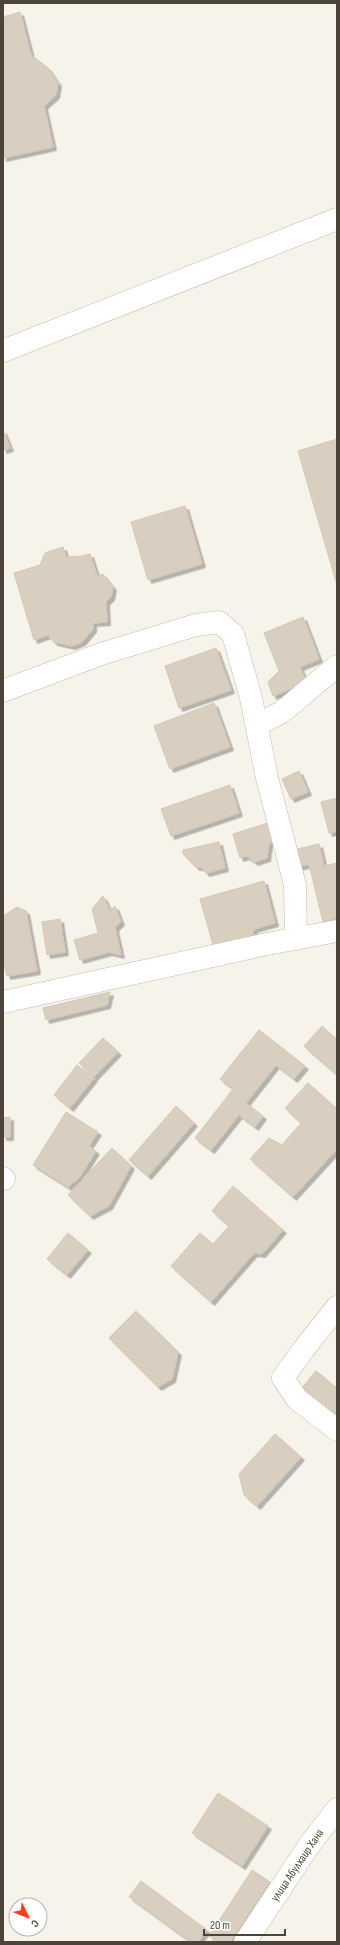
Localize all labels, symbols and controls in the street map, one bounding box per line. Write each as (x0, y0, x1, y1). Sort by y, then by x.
street label: улица Абулхаир Хана (268, 1826, 327, 1904)
north arrow (8, 1897, 48, 1937)
scale bar (204, 1911, 285, 1937)
text: С (28, 1917, 42, 1930)
text: 20 m (210, 1918, 230, 1933)

